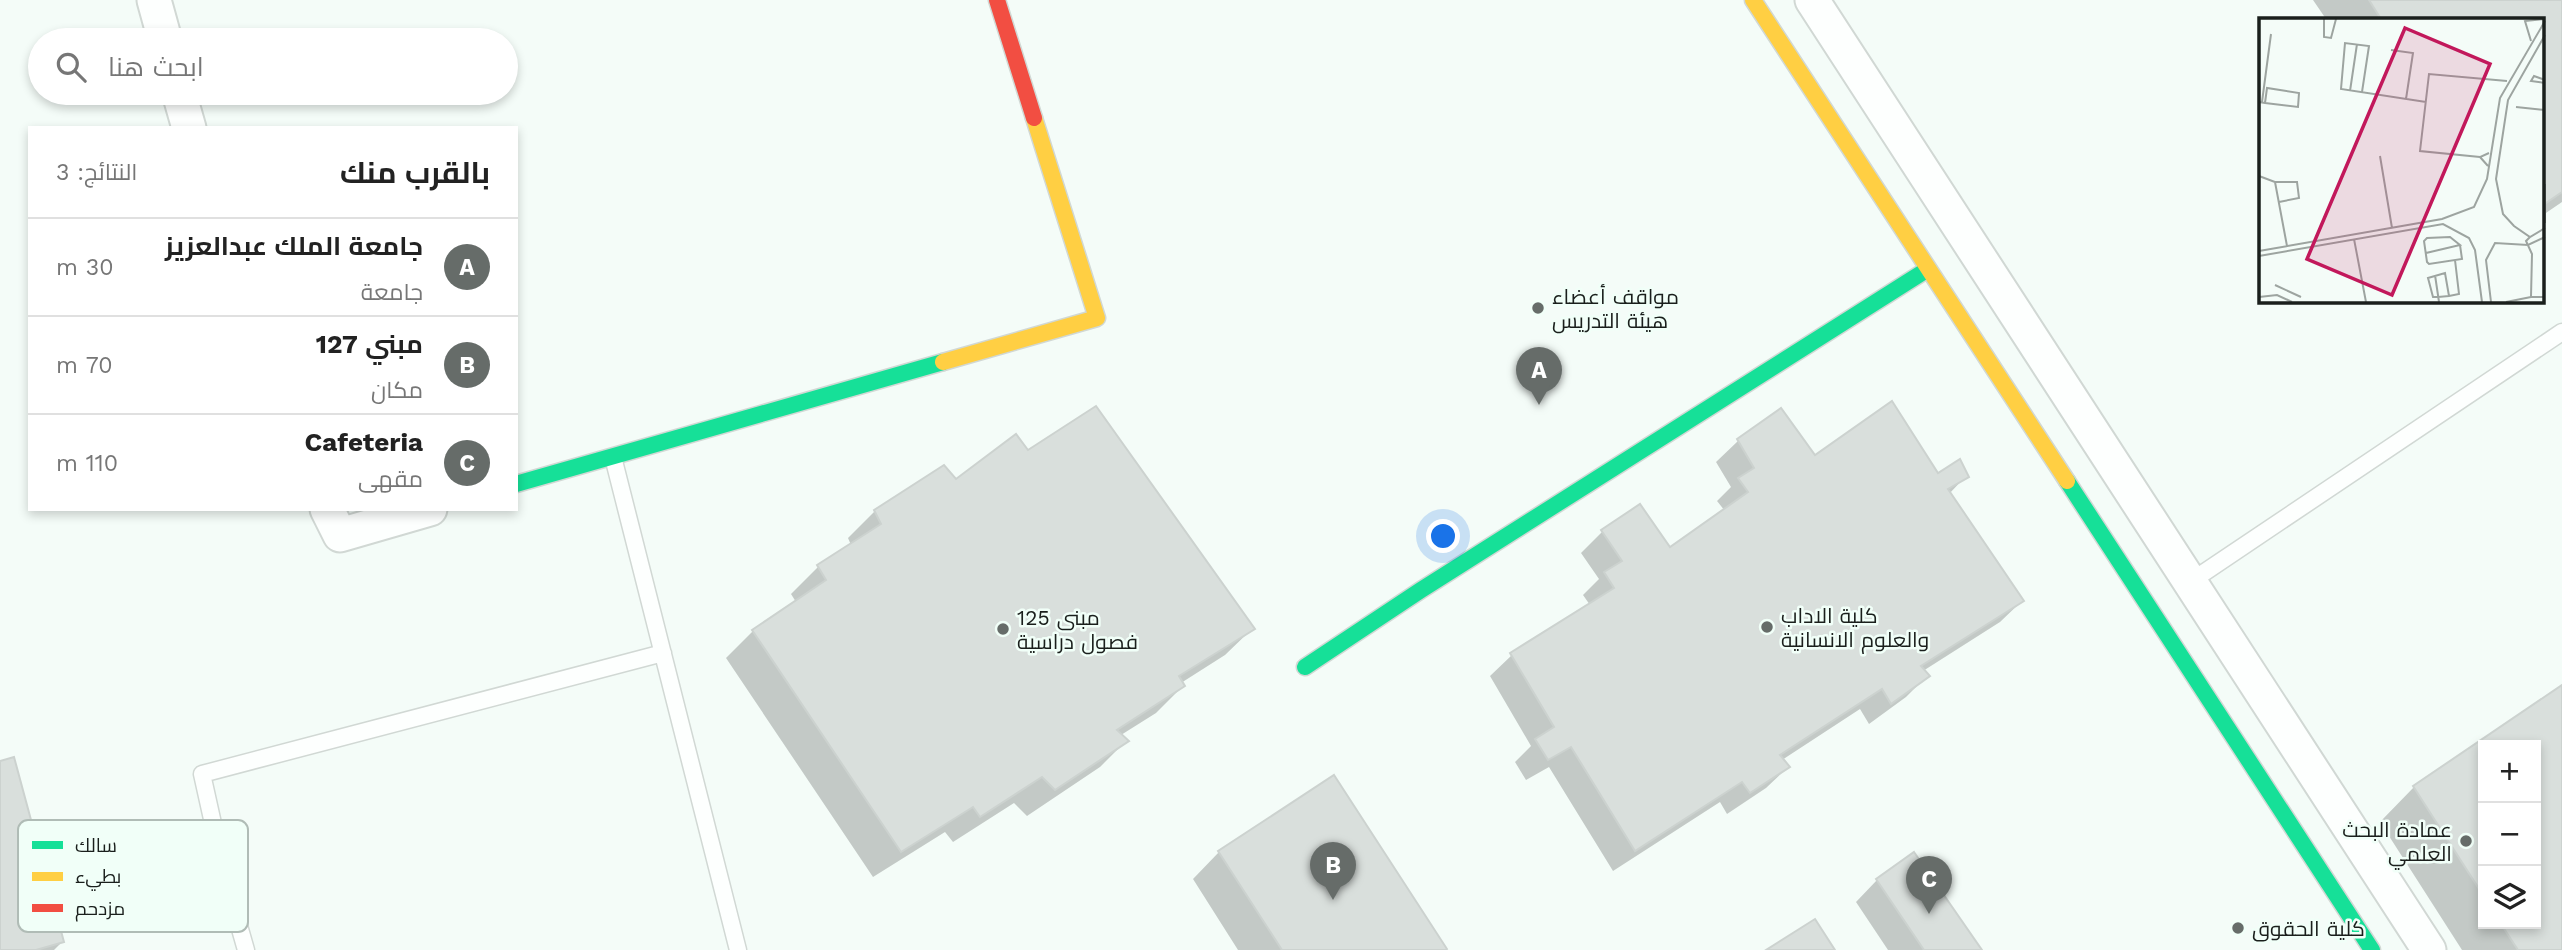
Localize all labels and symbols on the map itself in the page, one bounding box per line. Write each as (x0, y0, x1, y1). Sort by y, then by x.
inset map (2259, 18, 2544, 303)
place label: مواقف أعضاء هيئة التدريس (1552, 284, 1679, 334)
marker: مواقف أعضاء هيئة التدريس (1530, 300, 1546, 316)
pin: A (1516, 347, 1562, 405)
your location (1426, 519, 1460, 553)
place label: كلية الاداب والعلوم الانسانية (1781, 603, 1929, 654)
place label: مبنى 125 فصول دراسية (1017, 605, 1138, 655)
marker: كلية الاداب والعلوم الانسانية (1759, 619, 1775, 635)
marker: مبنى 125 فصول دراسية (995, 621, 1011, 637)
place label: عمادة البحث العلمي (2342, 817, 2452, 870)
legend (18, 820, 248, 932)
marker: عمادة البحث العلمي (2458, 833, 2474, 849)
text: سالك (75, 834, 117, 857)
pin: B (1310, 842, 1356, 900)
pin: C (1906, 856, 1952, 914)
text: بطيء (75, 865, 121, 891)
text: مزدحم (75, 897, 125, 922)
place label: كلية الحقوق (2252, 916, 2365, 942)
marker: كلية الحقوق (2230, 920, 2246, 936)

